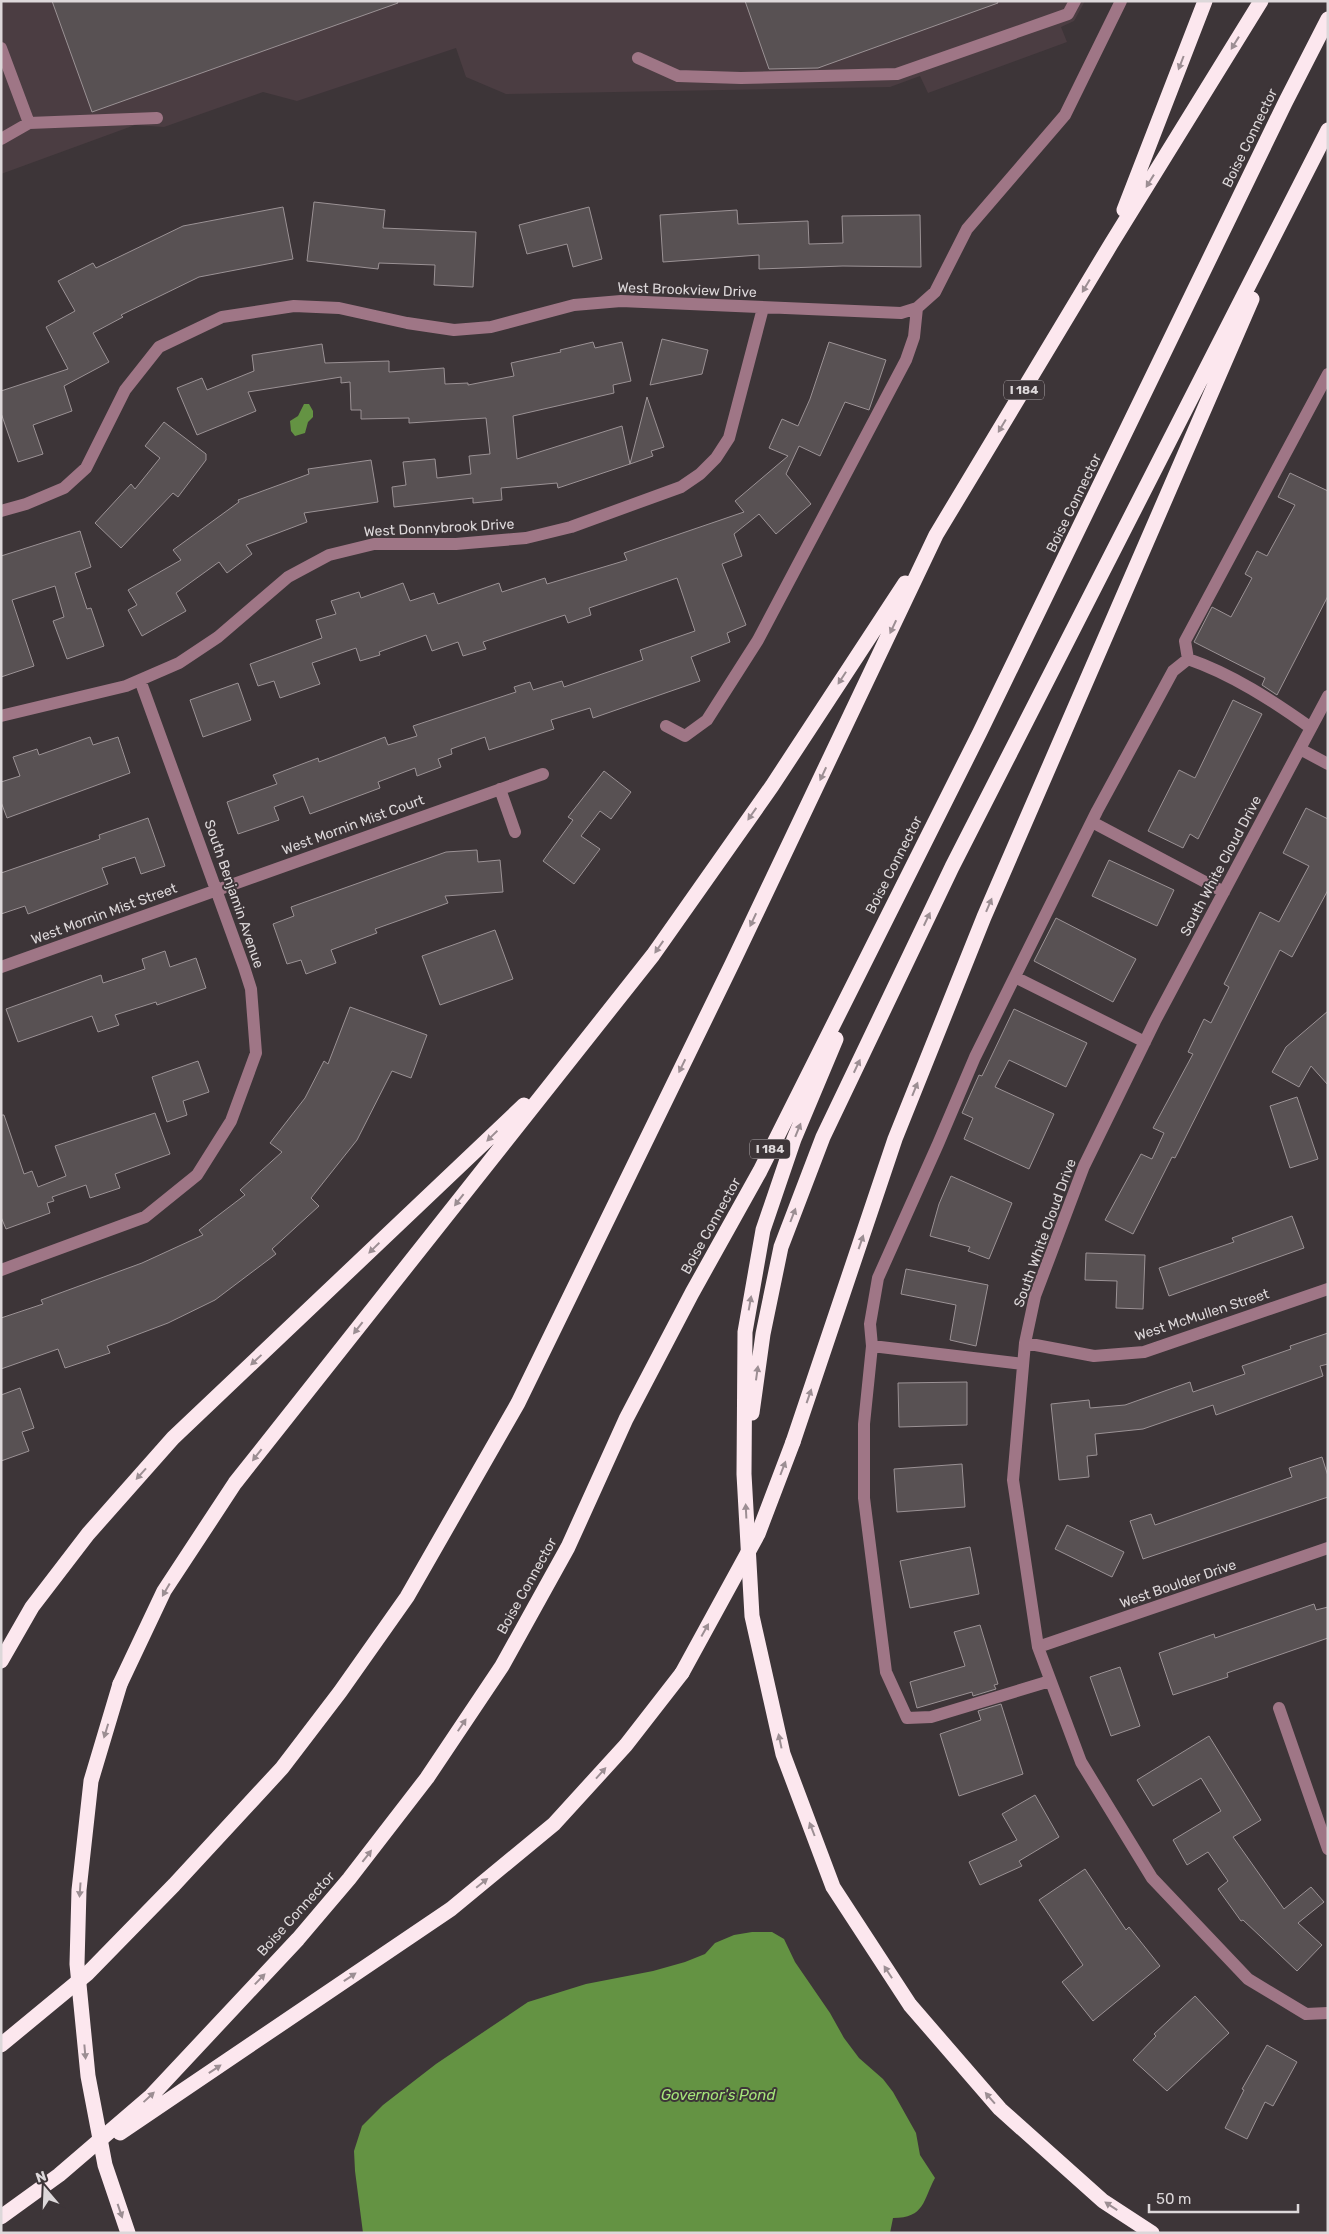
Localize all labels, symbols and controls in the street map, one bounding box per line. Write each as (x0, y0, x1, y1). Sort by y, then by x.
one-way arrow (1231, 36, 1240, 49)
one-way arrow (1177, 56, 1185, 71)
street label: Boise Connector (1219, 85, 1282, 190)
one-way arrow (1145, 174, 1155, 188)
street label: West Brookview Drive (617, 279, 757, 301)
one-way arrow (1081, 280, 1090, 293)
road number: I 184 (1004, 380, 1044, 400)
one-way arrow (998, 419, 1007, 432)
street label: Boise Connector (1043, 450, 1106, 555)
street label: West Donnybrook Drive (363, 516, 515, 540)
one-way arrow (889, 620, 897, 634)
one-way arrow (837, 672, 847, 685)
one-way arrow (819, 766, 827, 781)
street label: West Mornin Mist Court (280, 791, 427, 859)
street label: South White Cloud Drive (1177, 793, 1265, 939)
one-way arrow (747, 807, 757, 821)
street label: Boise Connector (862, 812, 926, 917)
street label: South Benjamin Avenue (201, 817, 267, 971)
street label: West Mornin Mist Street (29, 879, 180, 948)
one-way arrow (985, 898, 993, 912)
one-way arrow (923, 912, 931, 926)
one-way arrow (749, 913, 757, 927)
one-way arrow (654, 940, 664, 953)
one-way arrow (678, 1059, 686, 1073)
one-way arrow (853, 1059, 861, 1073)
one-way arrow (911, 1081, 919, 1096)
one-way arrow (794, 1122, 802, 1137)
one-way arrow (486, 1130, 498, 1142)
road number: I 184 (750, 1140, 790, 1158)
street label: South White Cloud Drive (1010, 1156, 1080, 1310)
street label: Boise Connector (677, 1174, 745, 1277)
one-way arrow (453, 1194, 464, 1207)
one-way arrow (789, 1207, 797, 1222)
one-way arrow (857, 1234, 865, 1249)
one-way arrow (368, 1242, 380, 1254)
street label: West McMullen Street (1133, 1285, 1272, 1345)
one-way arrow (746, 1294, 754, 1310)
one-way arrow (352, 1321, 363, 1334)
one-way arrow (250, 1354, 262, 1366)
one-way arrow (753, 1365, 761, 1381)
one-way arrow (806, 1388, 813, 1403)
one-way arrow (251, 1448, 262, 1461)
one-way arrow (779, 1460, 787, 1475)
one-way arrow (135, 1468, 147, 1480)
one-way arrow (742, 1503, 750, 1519)
street label: Boise Connector (493, 1534, 561, 1637)
street label: West Boulder Drive (1117, 1556, 1239, 1612)
one-way arrow (161, 1583, 170, 1596)
one-way arrow (701, 1624, 710, 1637)
one-way arrow (458, 1718, 467, 1732)
one-way arrow (102, 1723, 110, 1738)
one-way arrow (776, 1733, 784, 1748)
one-way arrow (595, 1768, 607, 1780)
one-way arrow (807, 1822, 815, 1836)
one-way arrow (361, 1850, 372, 1863)
street label: Boise Connector (254, 1868, 339, 1960)
one-way arrow (475, 1878, 488, 1889)
one-way arrow (75, 1883, 83, 1899)
one-way arrow (883, 1965, 893, 1978)
one-way arrow (343, 1972, 356, 1982)
one-way arrow (254, 1973, 266, 1985)
one-way arrow (82, 2045, 90, 2061)
one-way arrow (208, 2064, 222, 2074)
water label: Governor's Pond (661, 2086, 776, 2104)
one-way arrow (143, 2091, 155, 2103)
one-way arrow (984, 2092, 996, 2104)
north arrow (20, 2164, 70, 2214)
text: N (33, 2168, 48, 2187)
scale bar (1149, 2182, 1298, 2214)
text: 50 m (1156, 2190, 1191, 2208)
one-way arrow (1104, 2201, 1117, 2211)
one-way arrow (117, 2203, 124, 2218)

